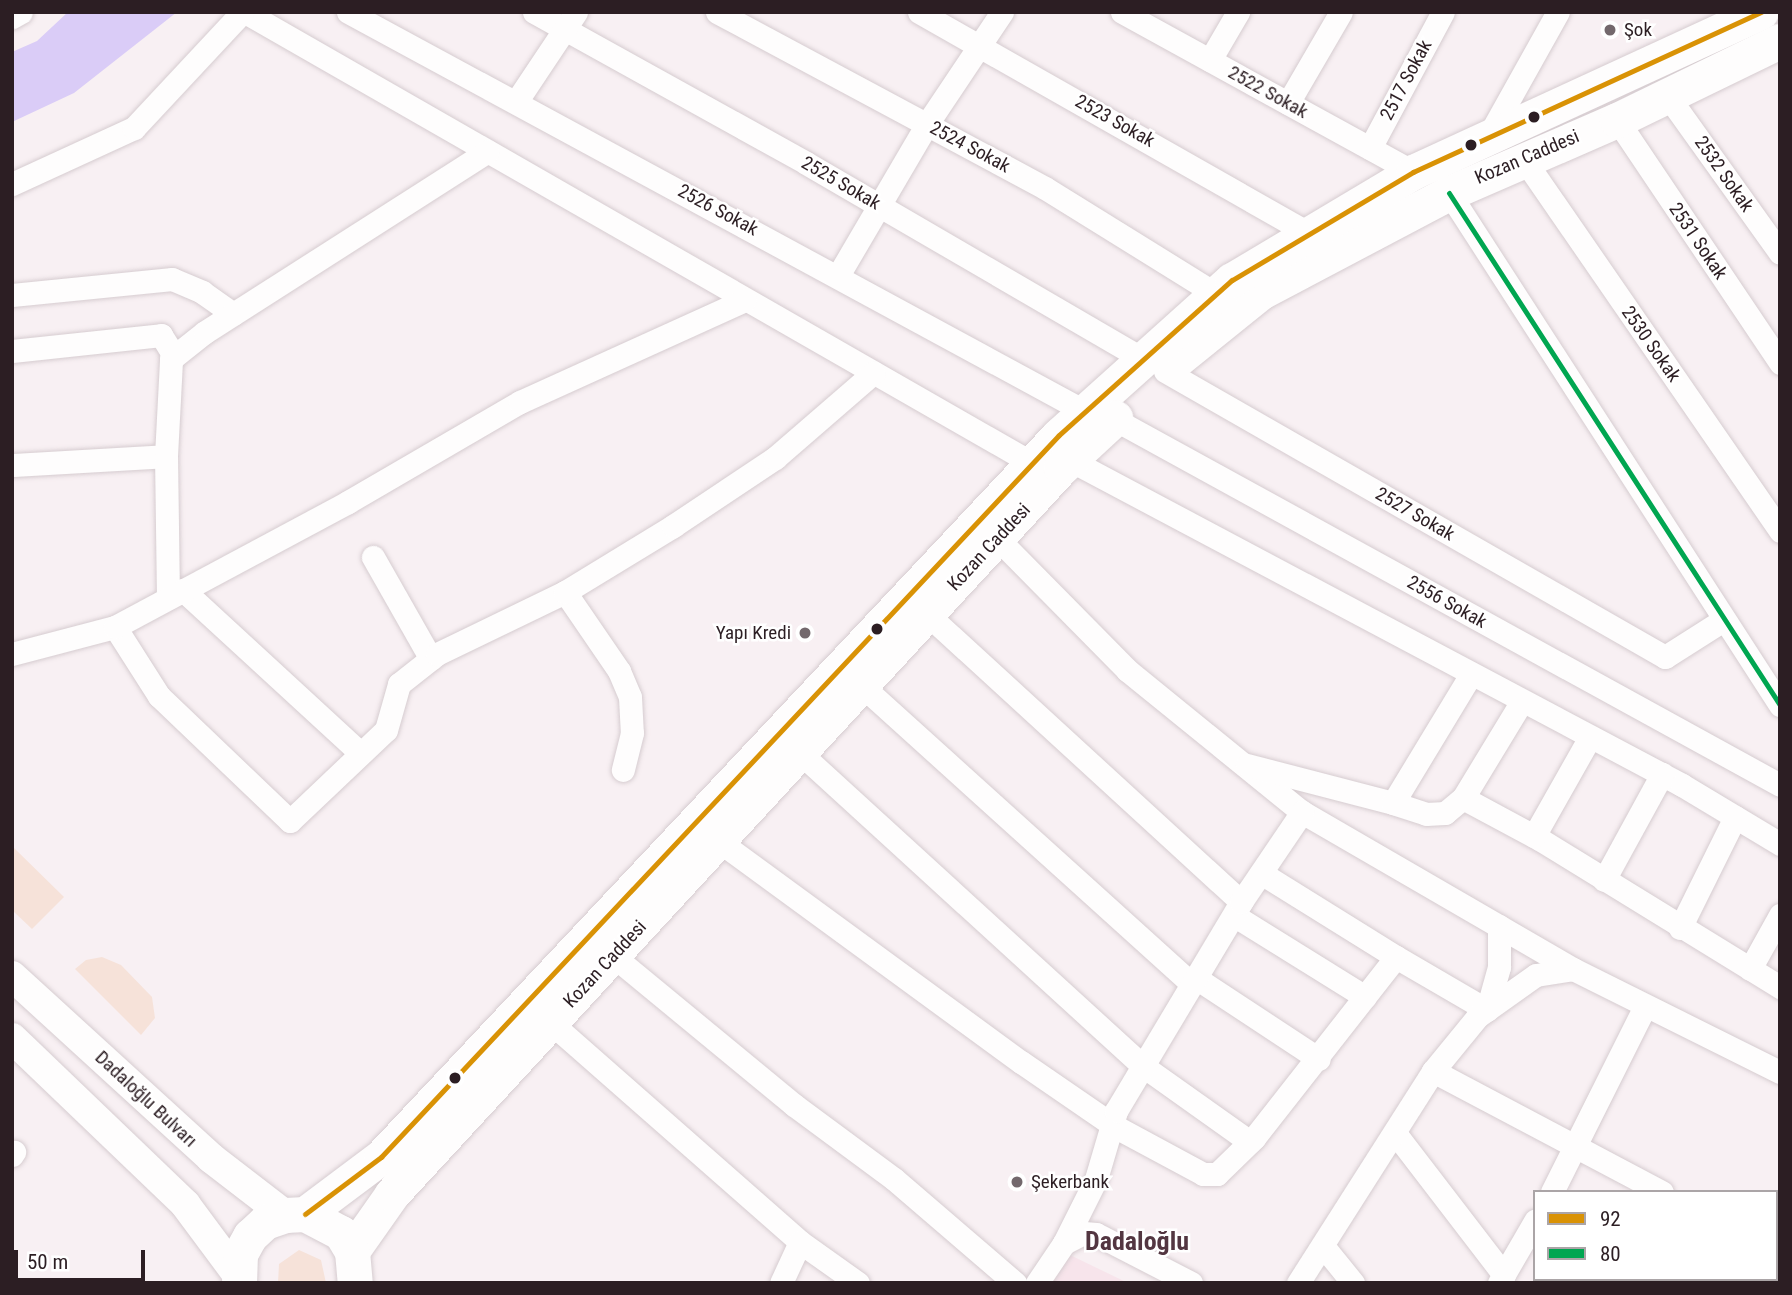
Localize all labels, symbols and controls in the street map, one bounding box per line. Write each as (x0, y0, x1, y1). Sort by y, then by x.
place label: Şok (1624, 19, 1652, 41)
marker: Şok (1602, 22, 1618, 38)
street label: 2517 Sokak (1375, 36, 1437, 124)
street label: 2522 Sokak (1224, 61, 1312, 123)
street label: 2523 Sokak (1071, 90, 1159, 152)
unlabelled marker (1527, 110, 1541, 124)
street label: 2524 Sokak (926, 116, 1014, 178)
street label: Kozan Caddesi (1471, 125, 1583, 189)
street label: 2532 Sokak (1690, 132, 1758, 216)
unlabelled marker (1464, 138, 1478, 152)
street label: 2525 Sokak (797, 151, 885, 215)
street label: 2526 Sokak (674, 179, 762, 241)
street label: 2531 Sokak (1664, 198, 1732, 284)
street label: 2530 Sokak (1617, 302, 1685, 386)
street label: 2527 Sokak (1371, 482, 1459, 546)
street label: Kozan Caddesi (943, 499, 1035, 595)
street label: 2556 Sokak (1403, 571, 1491, 633)
place label: Yapı Kredi (716, 622, 791, 644)
unlabelled marker (870, 622, 884, 636)
marker: Yapı Kredi (797, 625, 813, 641)
street label: Kozan Caddesi (559, 916, 651, 1012)
street label: Dadaloğlu Bulvarı (90, 1046, 202, 1152)
unlabelled marker (448, 1071, 462, 1085)
place label: Şekerbank (1031, 1171, 1109, 1193)
marker: Şekerbank (1009, 1174, 1025, 1190)
legend (1533, 1190, 1778, 1281)
text: 92 (1600, 1207, 1621, 1231)
district label: Dadaloğlu (1085, 1226, 1189, 1258)
scale bar (18, 1236, 149, 1280)
text: 80 (1600, 1242, 1621, 1266)
text: 50 m (27, 1250, 68, 1274)

